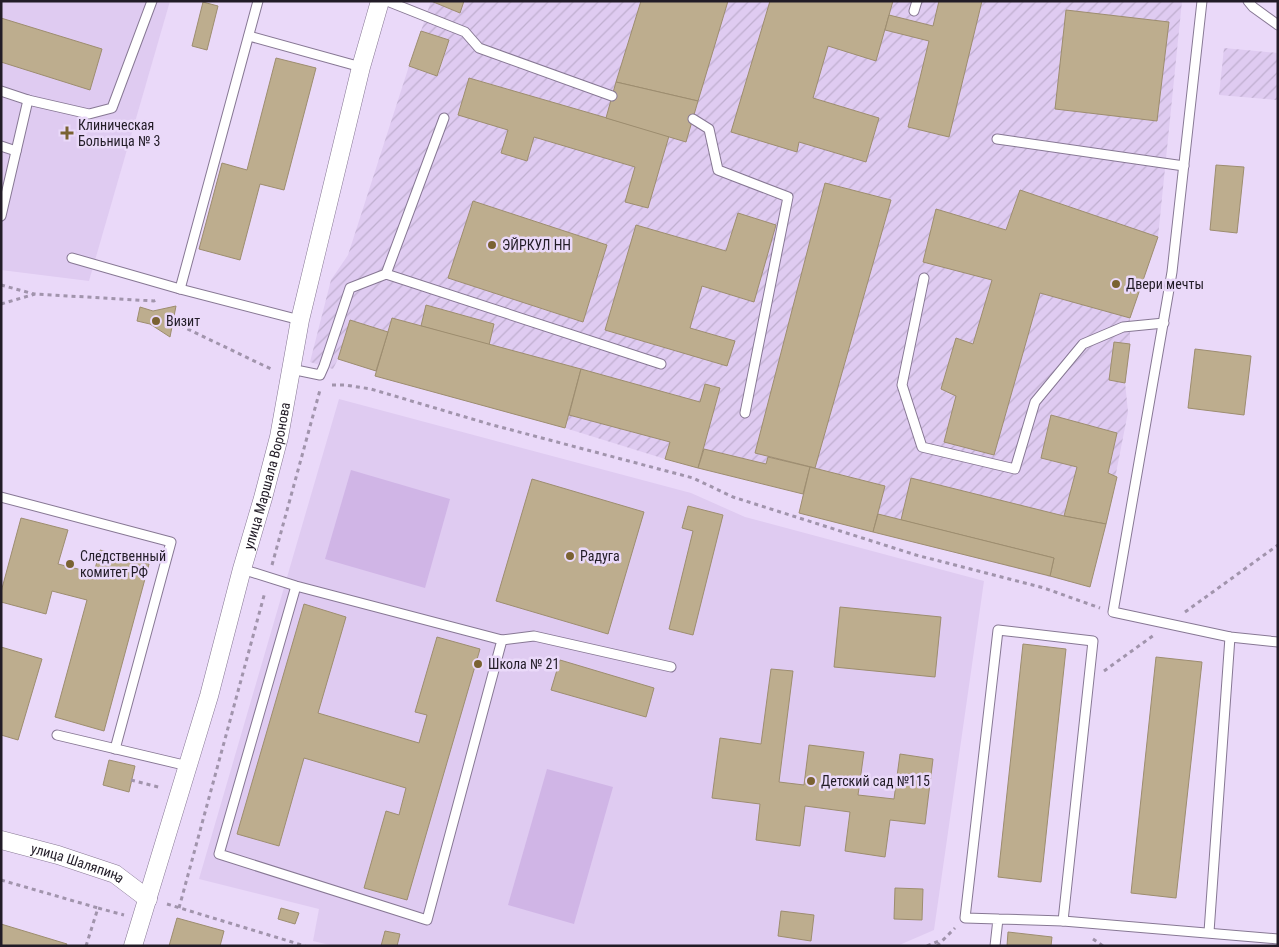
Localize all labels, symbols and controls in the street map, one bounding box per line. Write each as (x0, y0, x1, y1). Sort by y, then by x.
place label: Клиническая Больница № 3 (78, 117, 161, 149)
marker: Клиническая Больница № 3 (60, 126, 74, 140)
place label: ЭЙРКУЛ НН (502, 237, 571, 253)
marker: ЭЙРКУЛ НН (486, 239, 498, 251)
place label: Двери мечты (1126, 276, 1204, 292)
marker: Двери мечты (1110, 278, 1122, 290)
place label: Визит (166, 313, 200, 329)
marker: Визит (150, 315, 162, 327)
street label: улица Маршала Воронова (240, 401, 293, 551)
place label: Следственный комитет РФ (80, 548, 166, 580)
place label: Радуга (580, 548, 620, 564)
marker: Радуга (564, 550, 576, 562)
marker: Следственный комитет РФ (64, 558, 76, 570)
place label: Школа № 21 (488, 656, 559, 672)
marker: Школа № 21 (472, 658, 484, 670)
place label: Детский сад №115 (821, 773, 930, 789)
marker: Детский сад №115 (805, 775, 817, 787)
street label: улица Шаляпина (29, 840, 128, 886)

